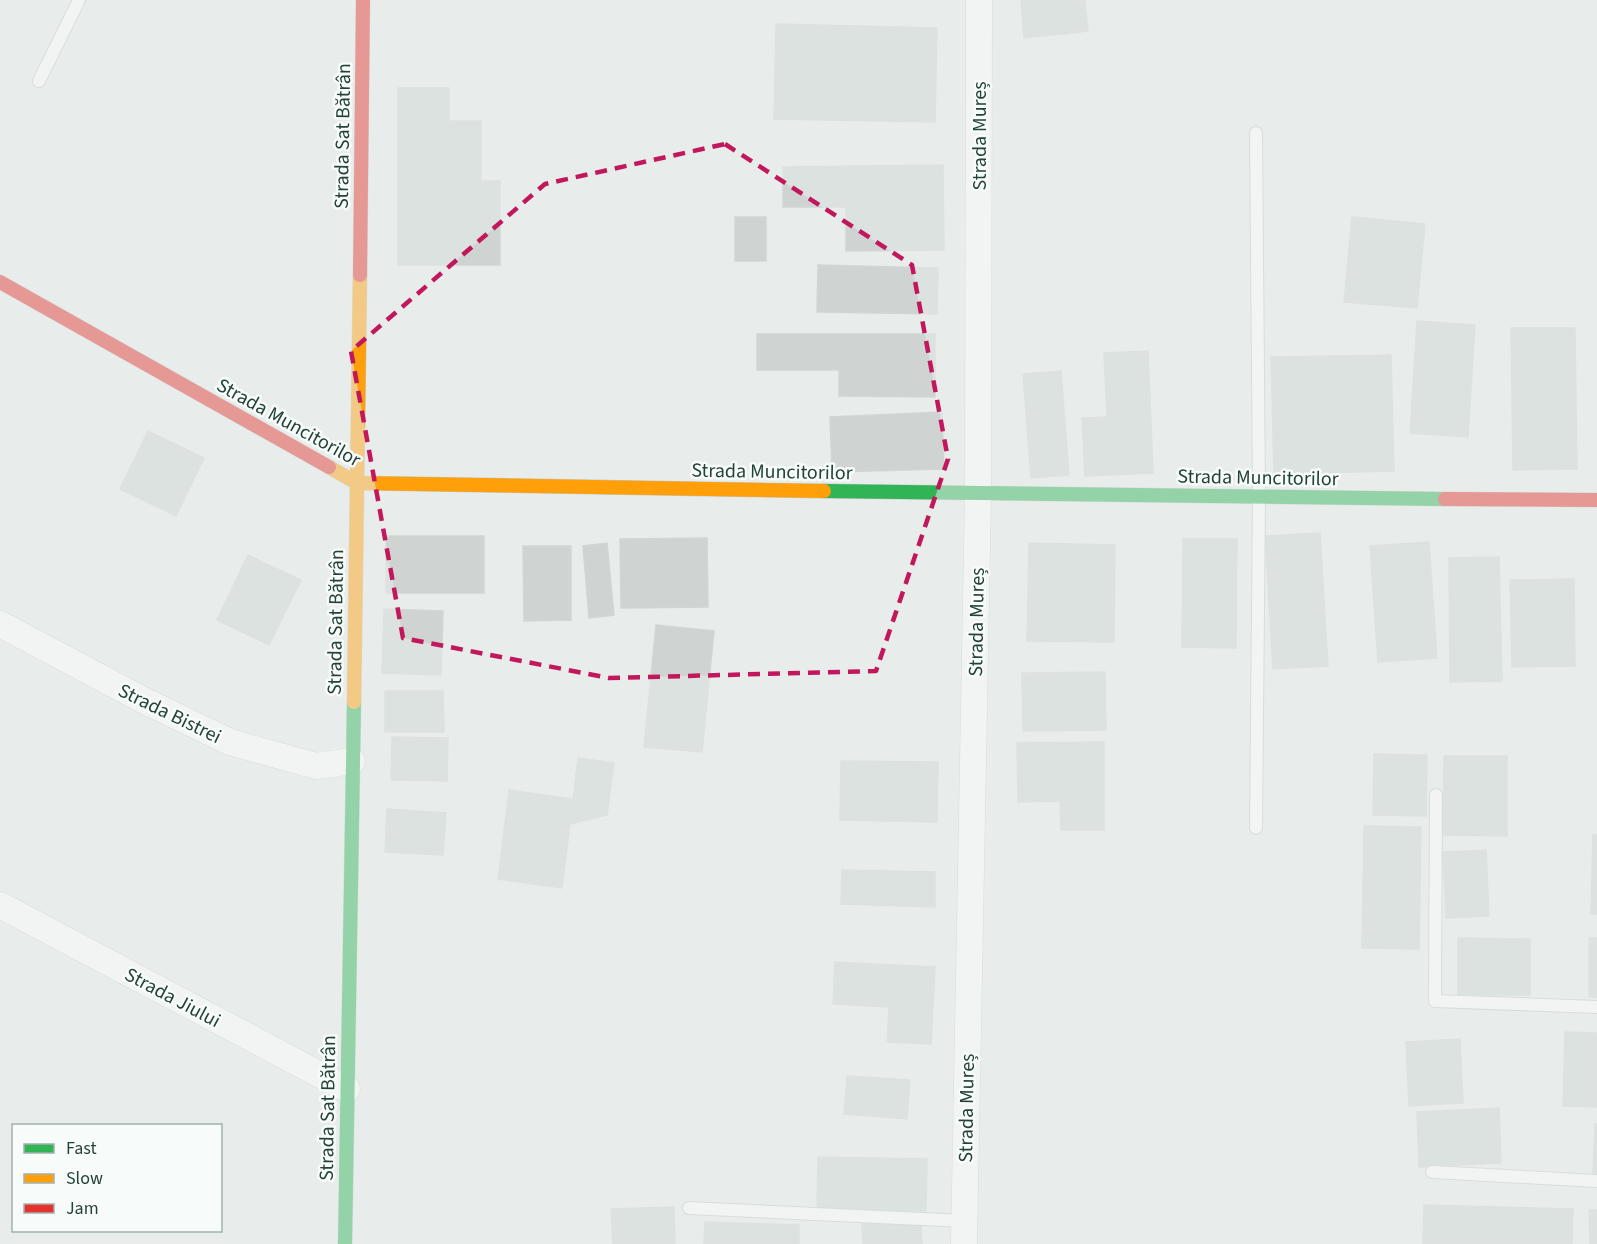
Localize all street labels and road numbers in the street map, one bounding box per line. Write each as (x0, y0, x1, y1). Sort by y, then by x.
street label: Strada Sat Bătrân (328, 63, 358, 209)
street label: Strada Mureș (966, 81, 994, 191)
street label: Strada Muncitorilor (211, 372, 366, 474)
street label: Strada Muncitorilor (691, 457, 853, 487)
street label: Strada Muncitorilor (1177, 463, 1339, 493)
street label: Strada Sat Bătrân (321, 549, 351, 695)
street label: Strada Mureș (962, 567, 992, 677)
street label: Strada Bistrei (113, 677, 226, 751)
street label: Strada Jiului (120, 961, 225, 1035)
street label: Strada Sat Bătrân (313, 1035, 343, 1181)
street label: Strada Mureș (952, 1053, 982, 1163)

